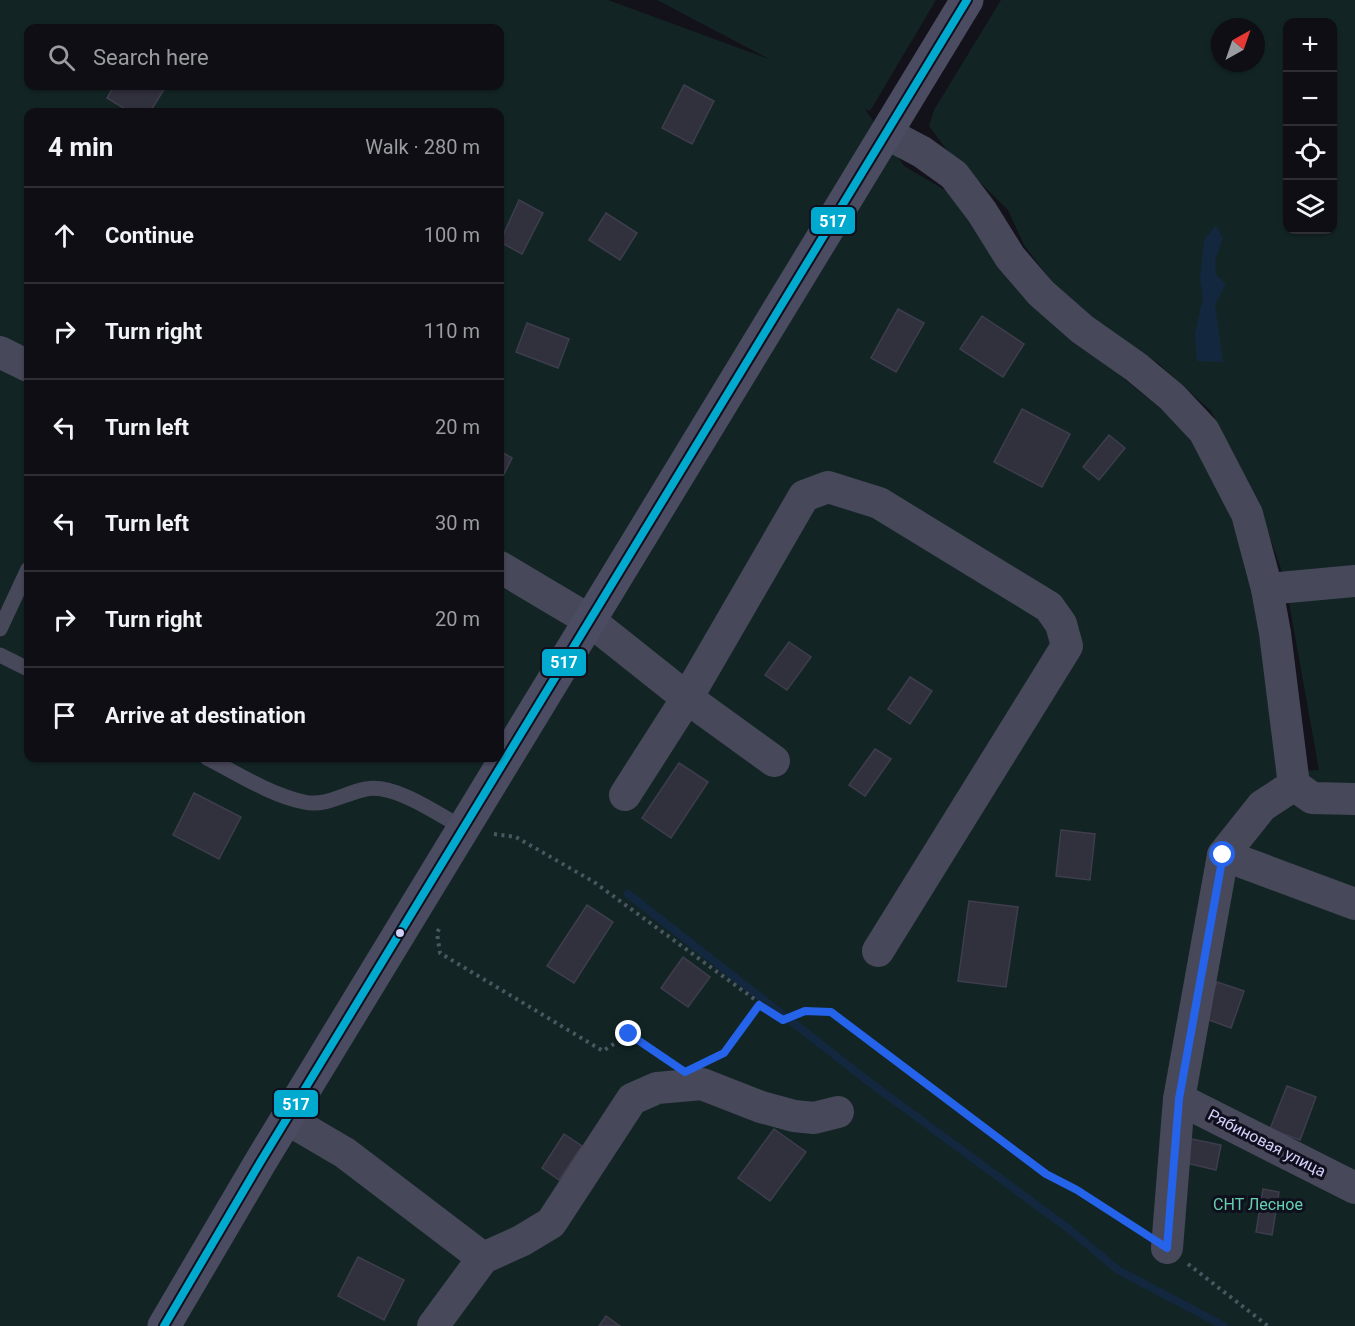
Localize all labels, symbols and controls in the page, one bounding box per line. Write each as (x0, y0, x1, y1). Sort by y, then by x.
north arrow (1211, 18, 1265, 72)
map controls (1283, 18, 1337, 234)
button: + (1283, 18, 1337, 72)
search box (24, 24, 504, 90)
icon: search (45, 41, 78, 74)
text: Search here (93, 45, 209, 70)
button: − (1283, 72, 1337, 126)
button: locate (1283, 126, 1337, 180)
text: 4 min (48, 132, 113, 162)
text: Walk · 280 m (365, 135, 480, 159)
button: layers (1283, 180, 1337, 234)
line badge: 517 (810, 206, 856, 235)
text: 517 (819, 212, 847, 231)
icon: ahead (48, 219, 81, 252)
text: Continue (105, 223, 194, 248)
text: 100 m (424, 223, 480, 247)
icon: right (48, 315, 81, 348)
text: Turn right (105, 319, 202, 344)
text: 110 m (424, 319, 480, 343)
icon: left (48, 411, 81, 444)
text: Turn left (105, 415, 189, 440)
text: 20 m (435, 415, 480, 439)
icon: left (48, 507, 81, 540)
text: Turn left (105, 511, 189, 536)
text: 30 m (435, 511, 480, 535)
icon: right (48, 603, 81, 636)
text: Turn right (105, 607, 202, 632)
text: 20 m (435, 607, 480, 631)
line badge: 517 (541, 648, 587, 677)
text: 517 (550, 653, 578, 672)
icon: arrive (48, 699, 81, 732)
text: Arrive at destination (105, 703, 306, 728)
route start (1209, 841, 1235, 867)
unlabelled marker (394, 927, 406, 939)
route end (615, 1020, 641, 1046)
line badge: 517 (273, 1089, 319, 1118)
text: 517 (282, 1095, 310, 1114)
street label: Рябиновая улица (1205, 1105, 1329, 1181)
park label: СНТ Лесное (1213, 1195, 1303, 1214)

